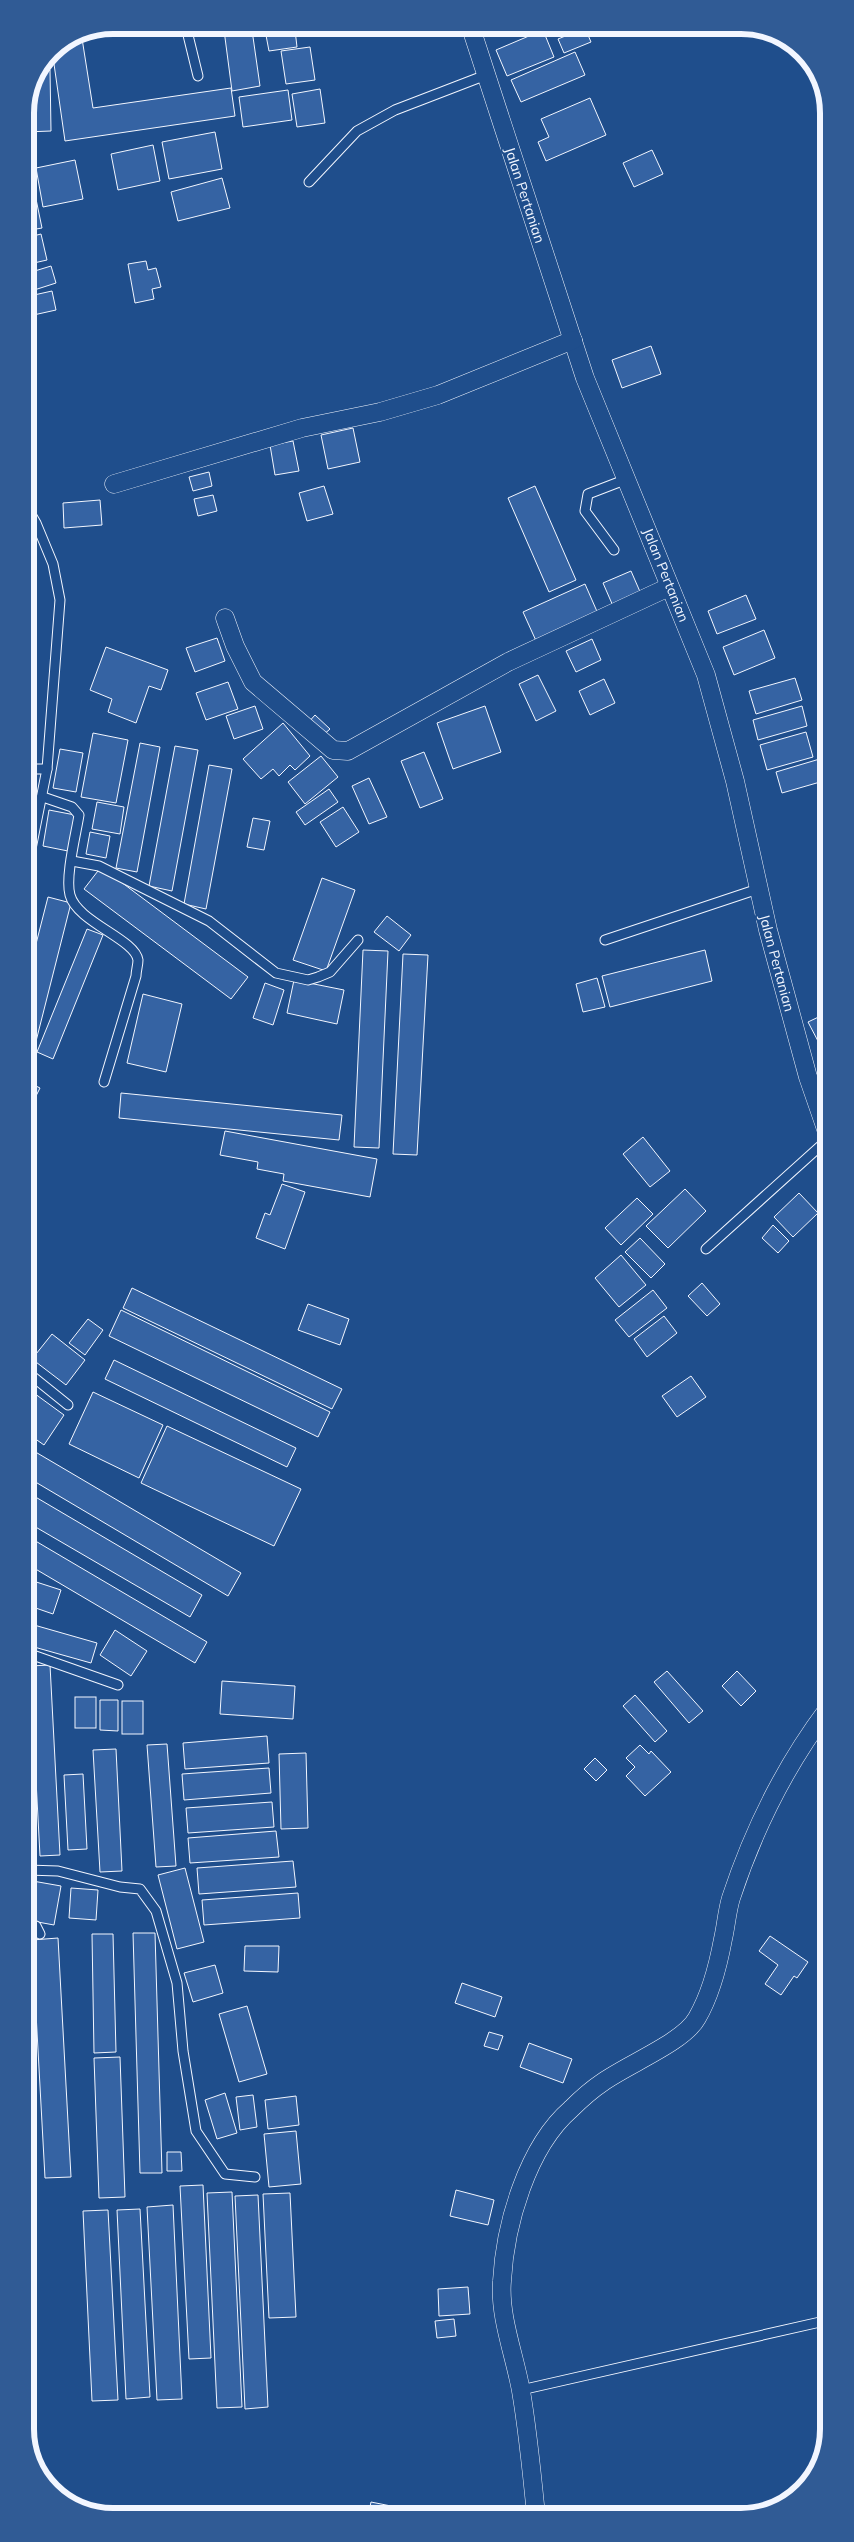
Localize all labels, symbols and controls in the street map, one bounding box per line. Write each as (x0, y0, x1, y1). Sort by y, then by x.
street label: Jalan Pertanian (501, 145, 549, 245)
street label: Jalan Pertanian (639, 525, 693, 625)
street label: Jalan Pertanian (755, 912, 799, 1014)

